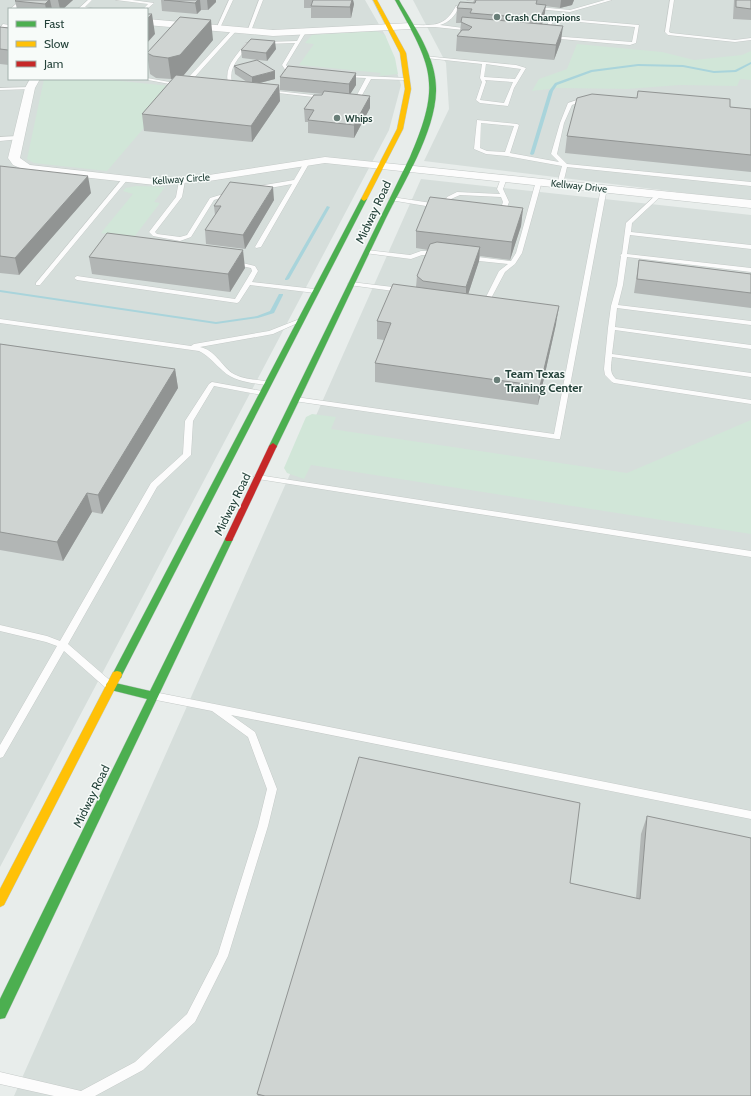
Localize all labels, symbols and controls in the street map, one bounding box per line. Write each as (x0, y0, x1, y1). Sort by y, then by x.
legend (8, 8, 148, 80)
place label: Crash Champions (505, 11, 580, 24)
marker: Crash Champions (492, 12, 502, 22)
text: Fast (44, 16, 64, 31)
text: Slow (44, 36, 69, 51)
text: Jam (43, 56, 63, 71)
place label: Whips (345, 112, 373, 125)
marker: Whips (332, 113, 342, 123)
street label: Kellway Circle (152, 170, 210, 188)
street label: Kellway Drive (550, 177, 608, 195)
street label: Midway Road (352, 178, 394, 246)
place label: Team Texas Training Center (505, 366, 582, 395)
marker: Team Texas Training Center (492, 375, 502, 385)
street label: Midway Road (210, 470, 254, 538)
street label: Midway Road (69, 762, 113, 830)

